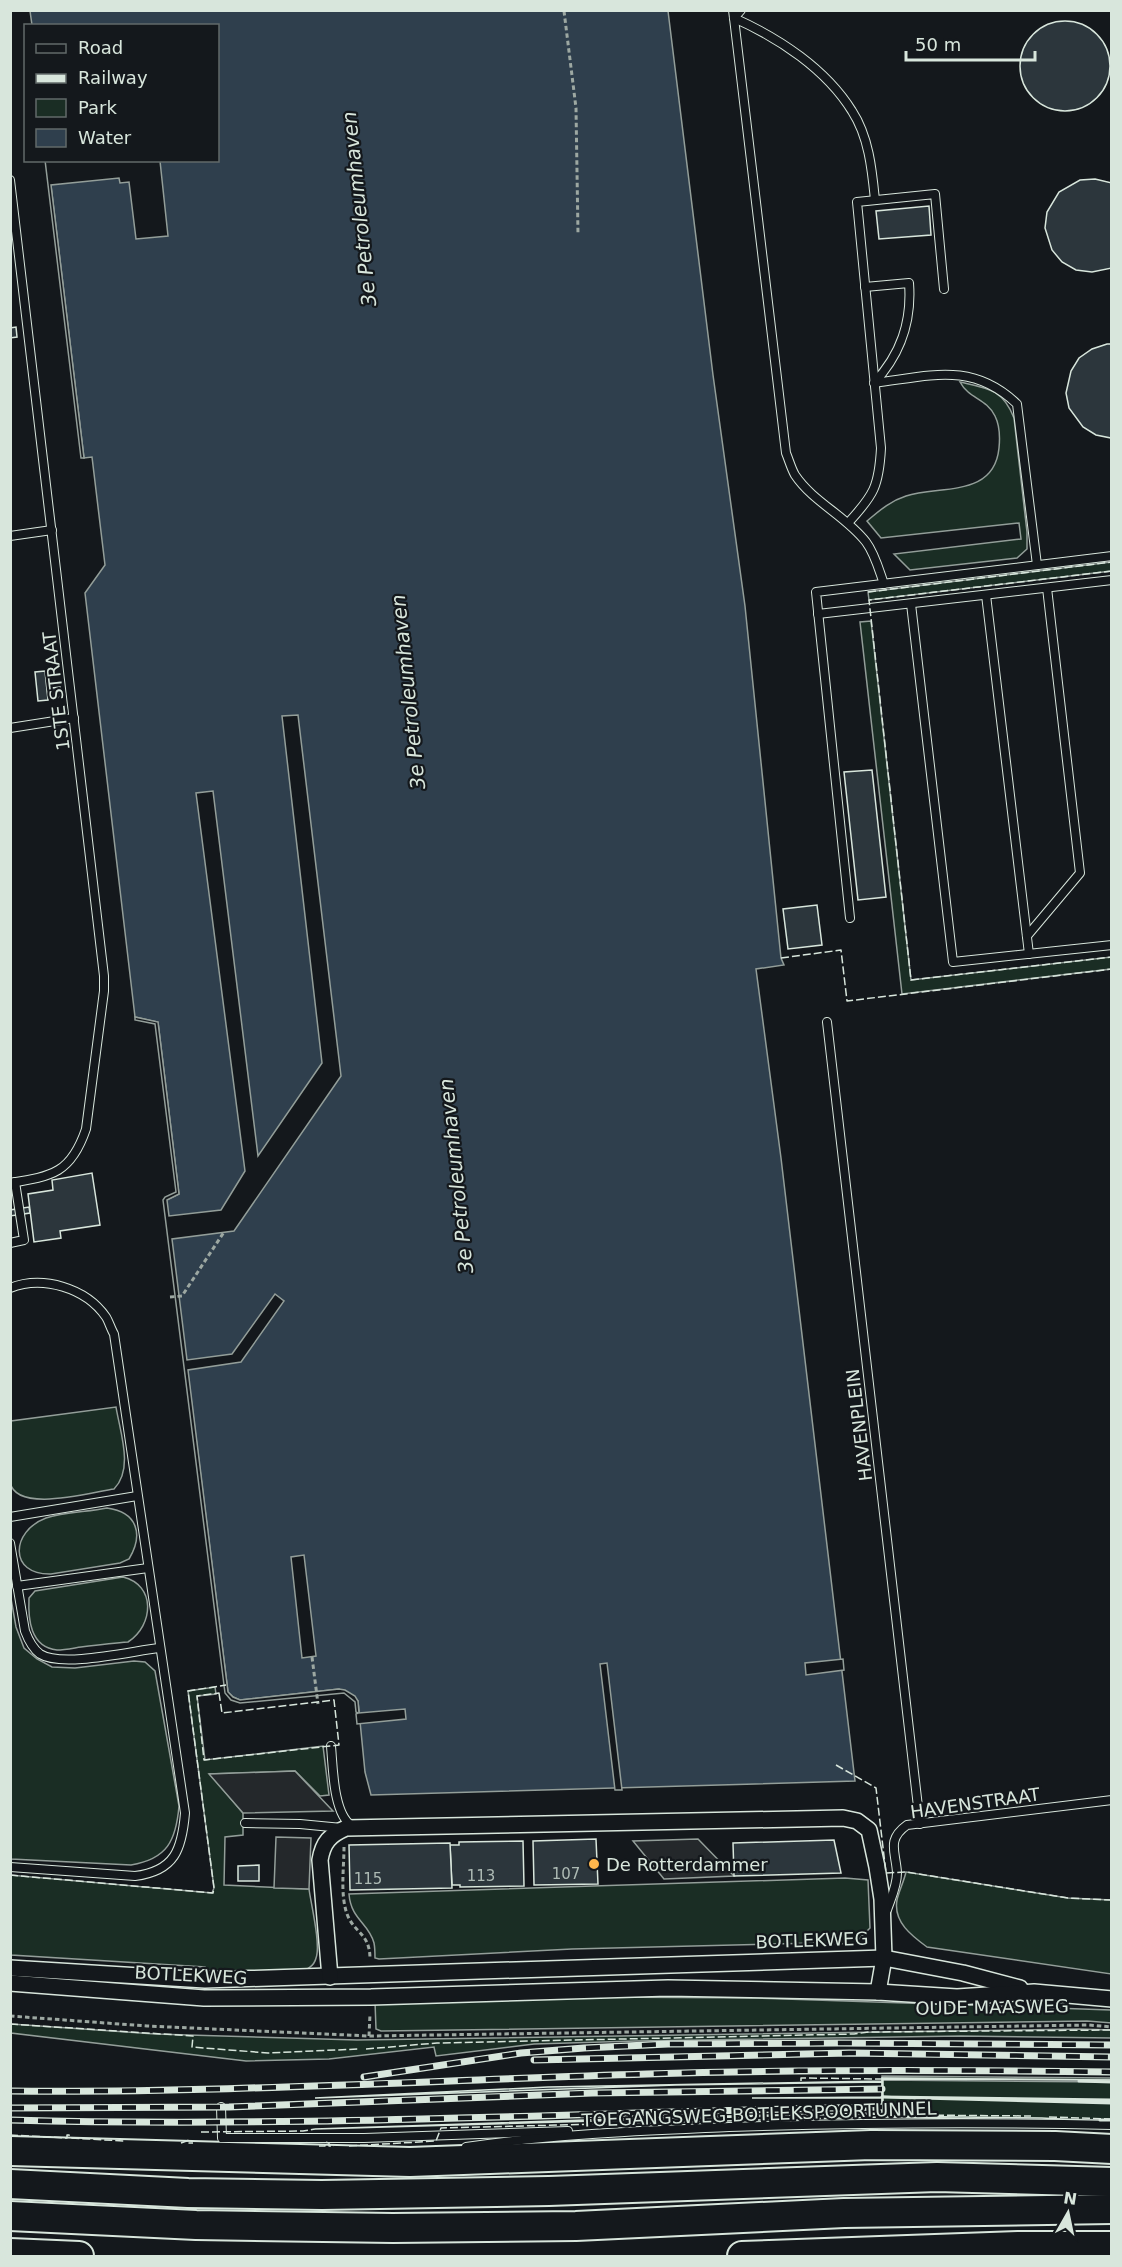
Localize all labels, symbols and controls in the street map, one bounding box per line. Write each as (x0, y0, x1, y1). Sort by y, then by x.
legend (24, 24, 219, 162)
scale bar (906, 24, 1035, 62)
text: 50 m (915, 34, 961, 55)
text: Road (78, 37, 123, 58)
text: Railway (78, 67, 148, 88)
text: Park (78, 97, 117, 118)
water label: 3e Petroleumhaven (337, 110, 381, 308)
text: Water (78, 127, 132, 148)
water label: 3e Petroleumhaven (386, 593, 430, 791)
street label: 1STE STRAAT (38, 629, 74, 752)
water label: 3e Petroleumhaven (434, 1077, 478, 1275)
street label: HAVENPLEIN (842, 1368, 876, 1482)
street label: HAVENSTRAAT (909, 1783, 1042, 1822)
place label: De Rotterdammer (606, 1854, 768, 1875)
marker: De Rotterdammer (587, 1857, 601, 1871)
house number: 107 (552, 1865, 580, 1883)
house number: 113 (467, 1867, 495, 1885)
house number: 115 (354, 1870, 382, 1888)
street label: BOTLEKWEG (755, 1928, 869, 1952)
street label: BOTLEKWEG (134, 1962, 248, 1988)
street label: OUDE MAASWEG (915, 1995, 1069, 2019)
street label: TOEGANGSWEG BOTLEKSPOORTUNNEL (580, 2097, 937, 2131)
north arrow (1038, 2183, 1098, 2243)
text: N (1062, 2188, 1078, 2209)

